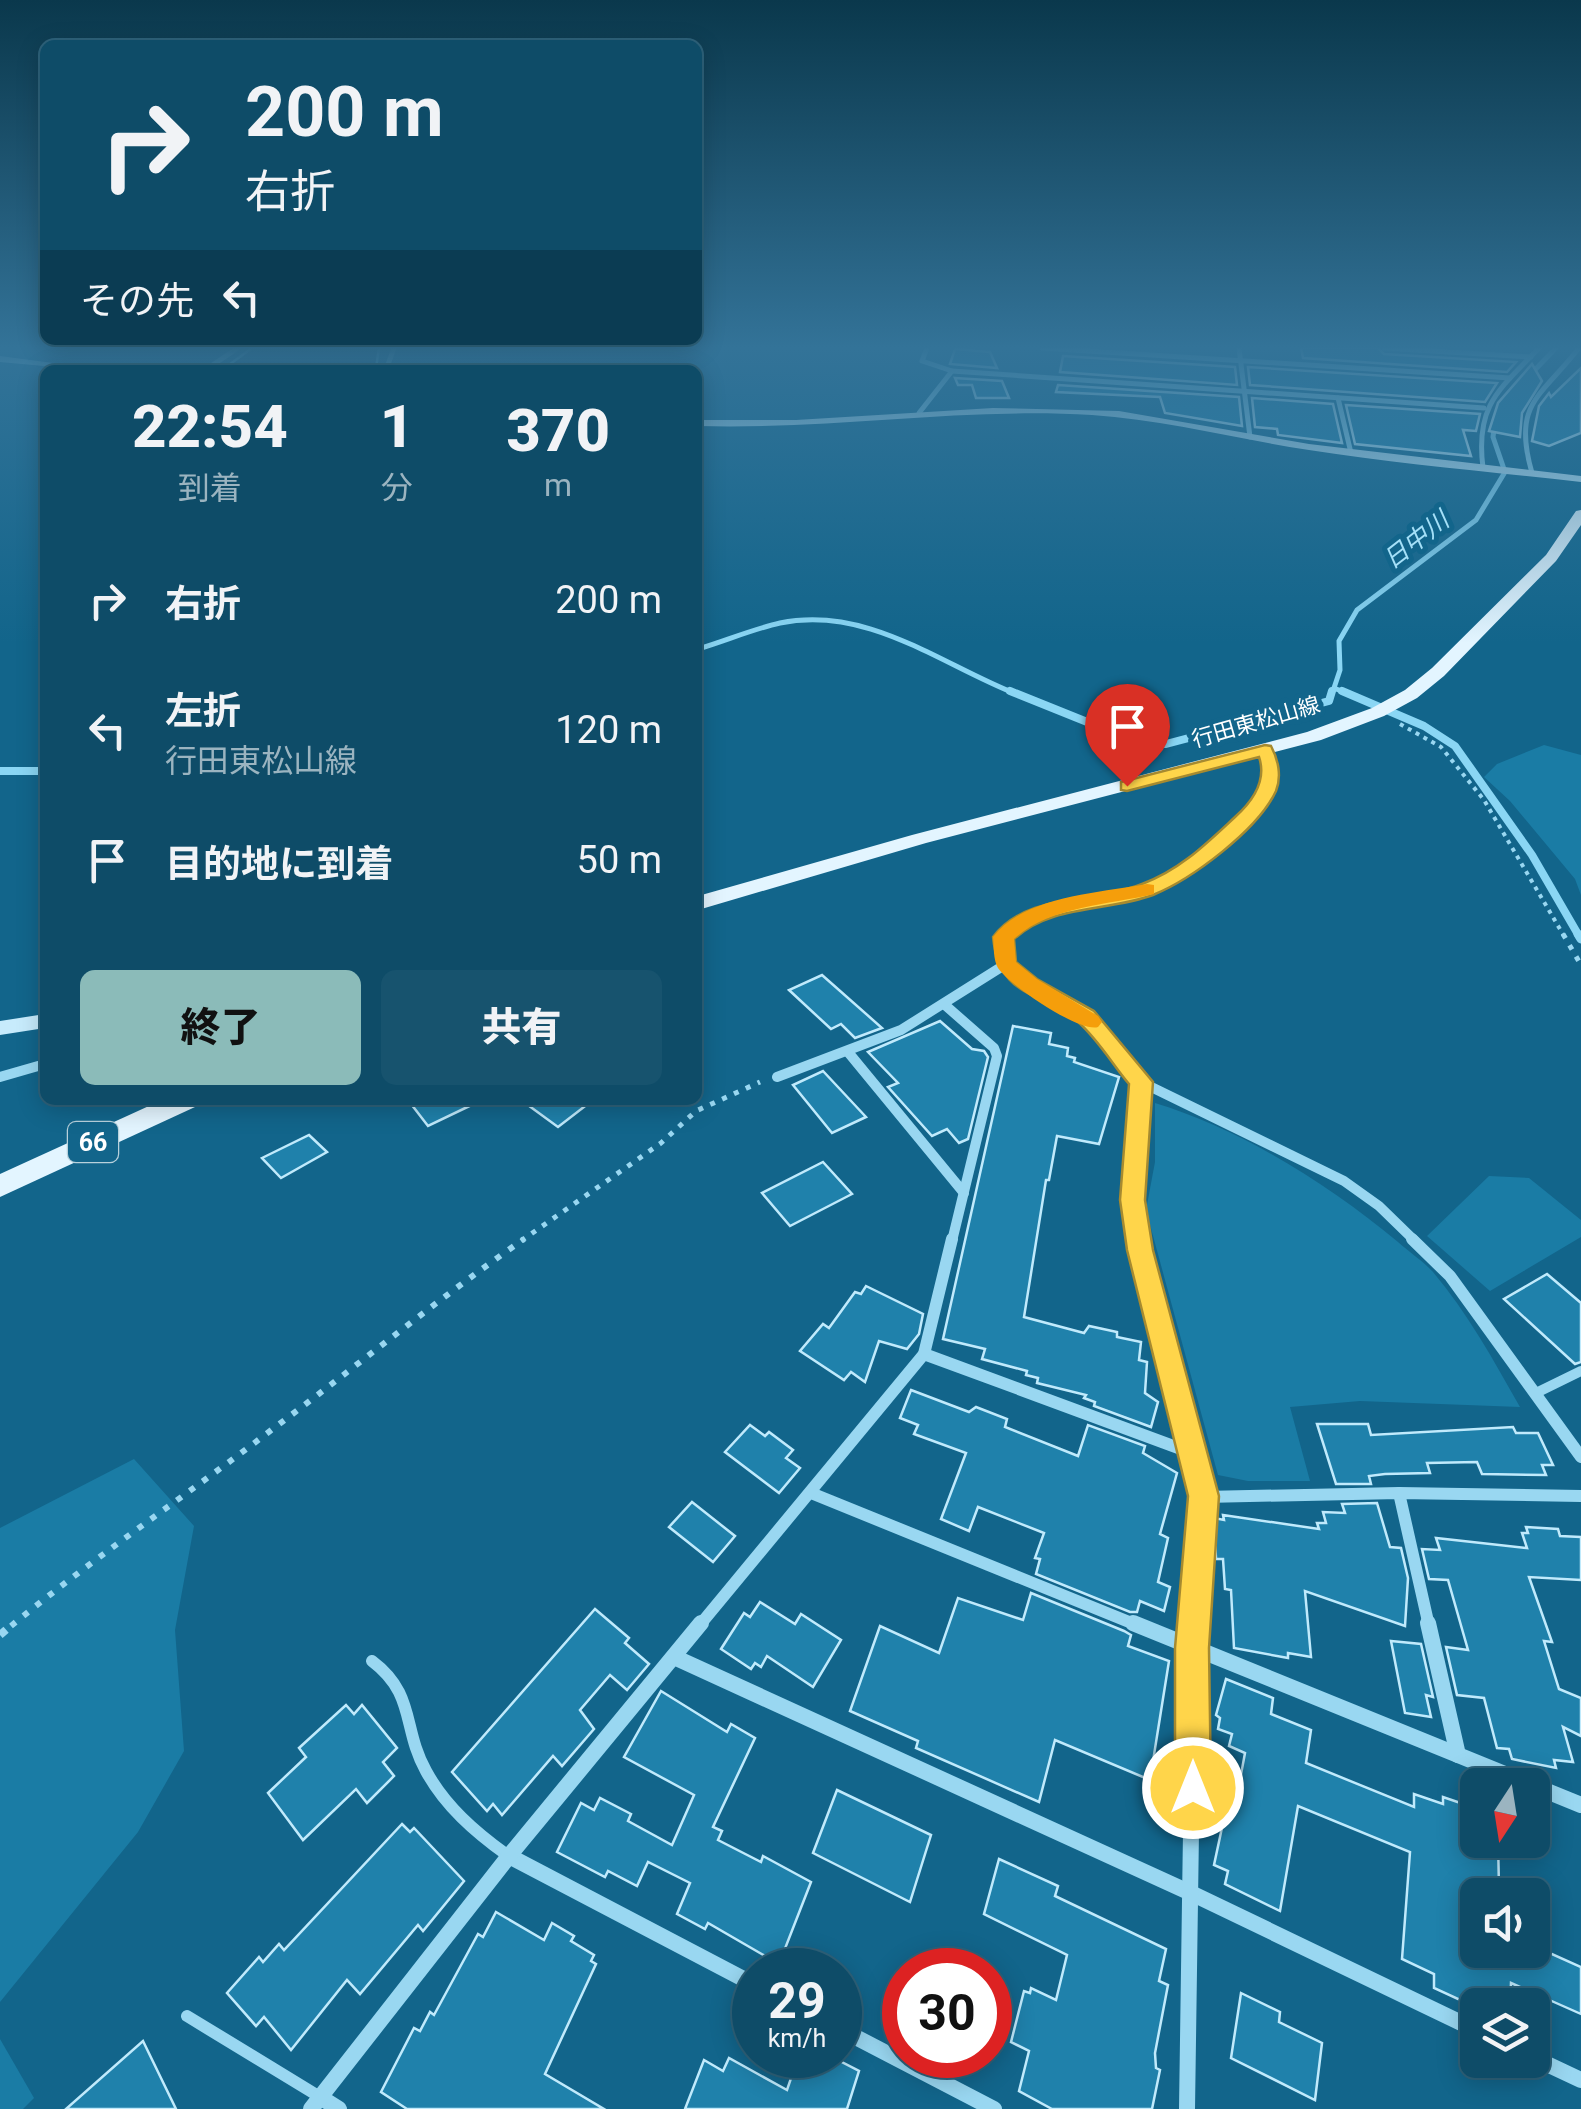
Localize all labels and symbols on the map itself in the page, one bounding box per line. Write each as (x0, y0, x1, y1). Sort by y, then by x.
water label: 日中川 (1378, 504, 1457, 575)
pin (1085, 684, 1170, 787)
street label: 行田東松山線 (1189, 692, 1323, 752)
road number: 66 (68, 1122, 118, 1162)
position arrow (1141, 1736, 1245, 1840)
north arrow (1460, 1768, 1550, 1858)
speed limit sign: 30 (882, 1948, 1012, 2078)

